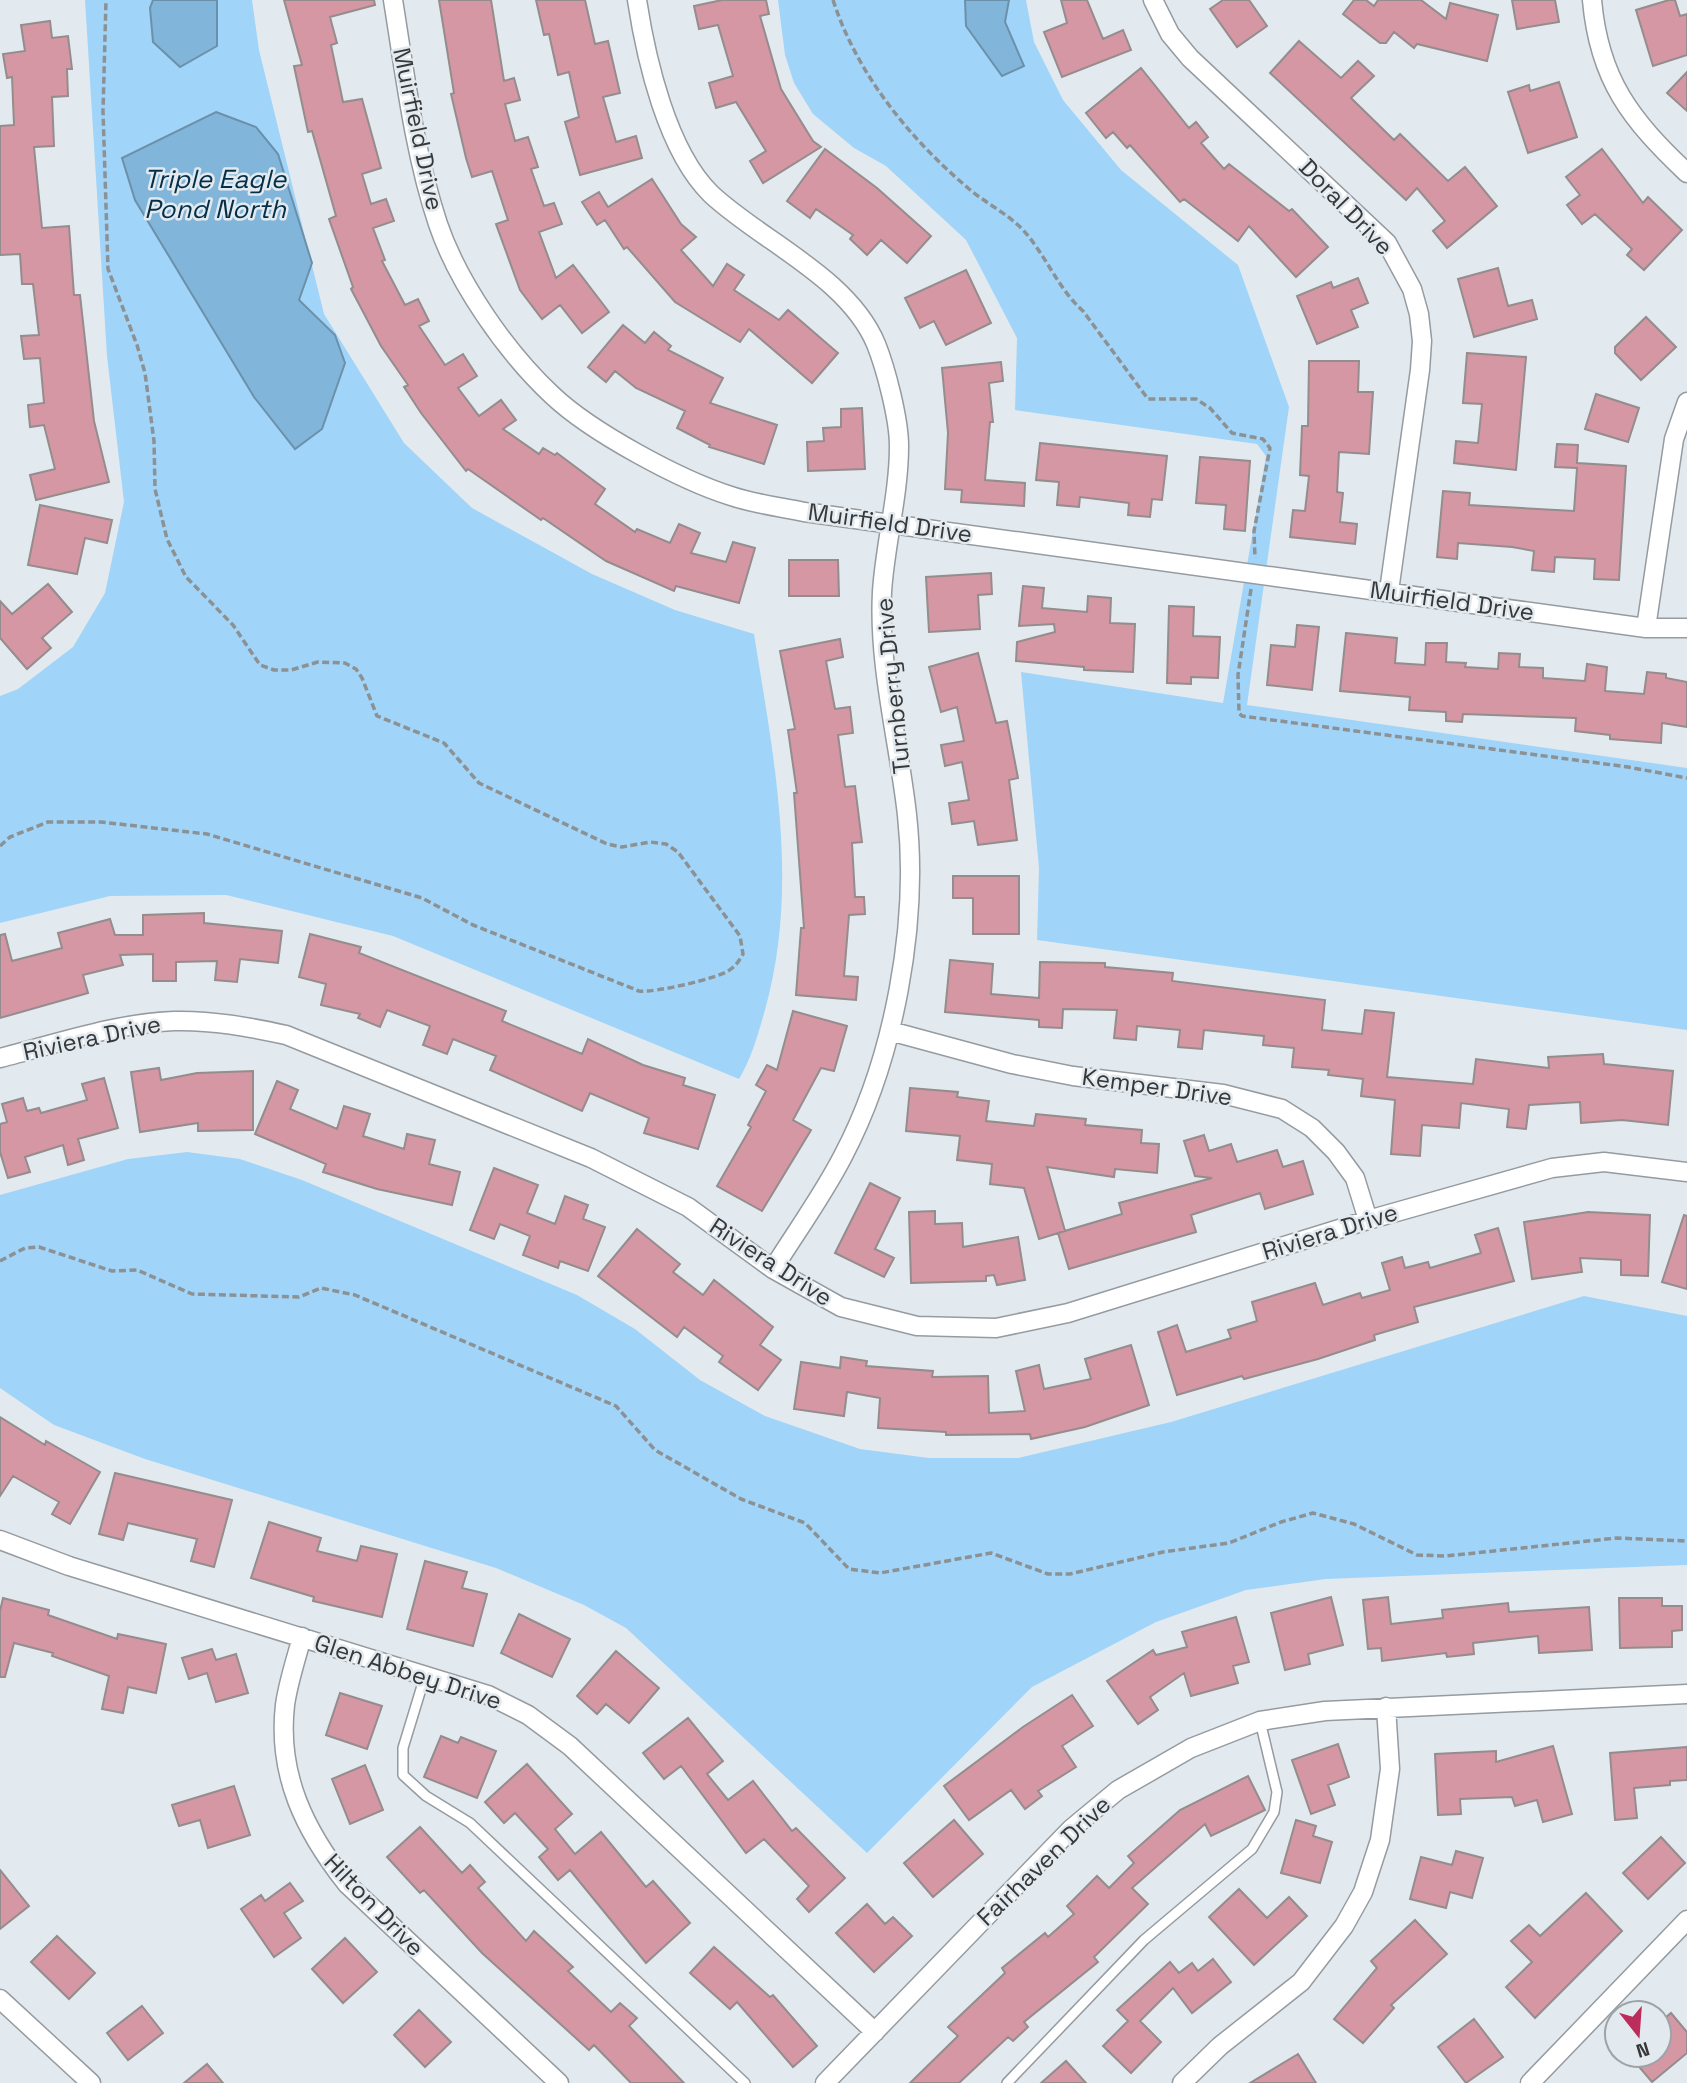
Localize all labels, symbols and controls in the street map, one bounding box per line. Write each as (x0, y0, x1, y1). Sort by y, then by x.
street label: Muirfield Drive (386, 45, 451, 213)
street label: Doral Drive (1293, 152, 1400, 262)
water label: Triple Eagle Pond North (144, 162, 288, 226)
street label: Muirfield Drive (806, 496, 974, 549)
street label: Muirfield Drive (1368, 574, 1536, 627)
street label: Turnberry Drive (868, 597, 917, 776)
street label: Riviera Drive (20, 1008, 164, 1067)
street label: Kemper Drive (1080, 1061, 1234, 1112)
street label: Riviera Drive (1258, 1196, 1401, 1267)
street label: Riviera Drive (704, 1210, 838, 1313)
street label: Glen Abbey Drive (311, 1627, 506, 1716)
street label: Fairhaven Drive (970, 1789, 1117, 1932)
street label: Hilton Drive (318, 1847, 431, 1963)
north arrow (1603, 1999, 1673, 2069)
text: N (1633, 2036, 1653, 2064)

